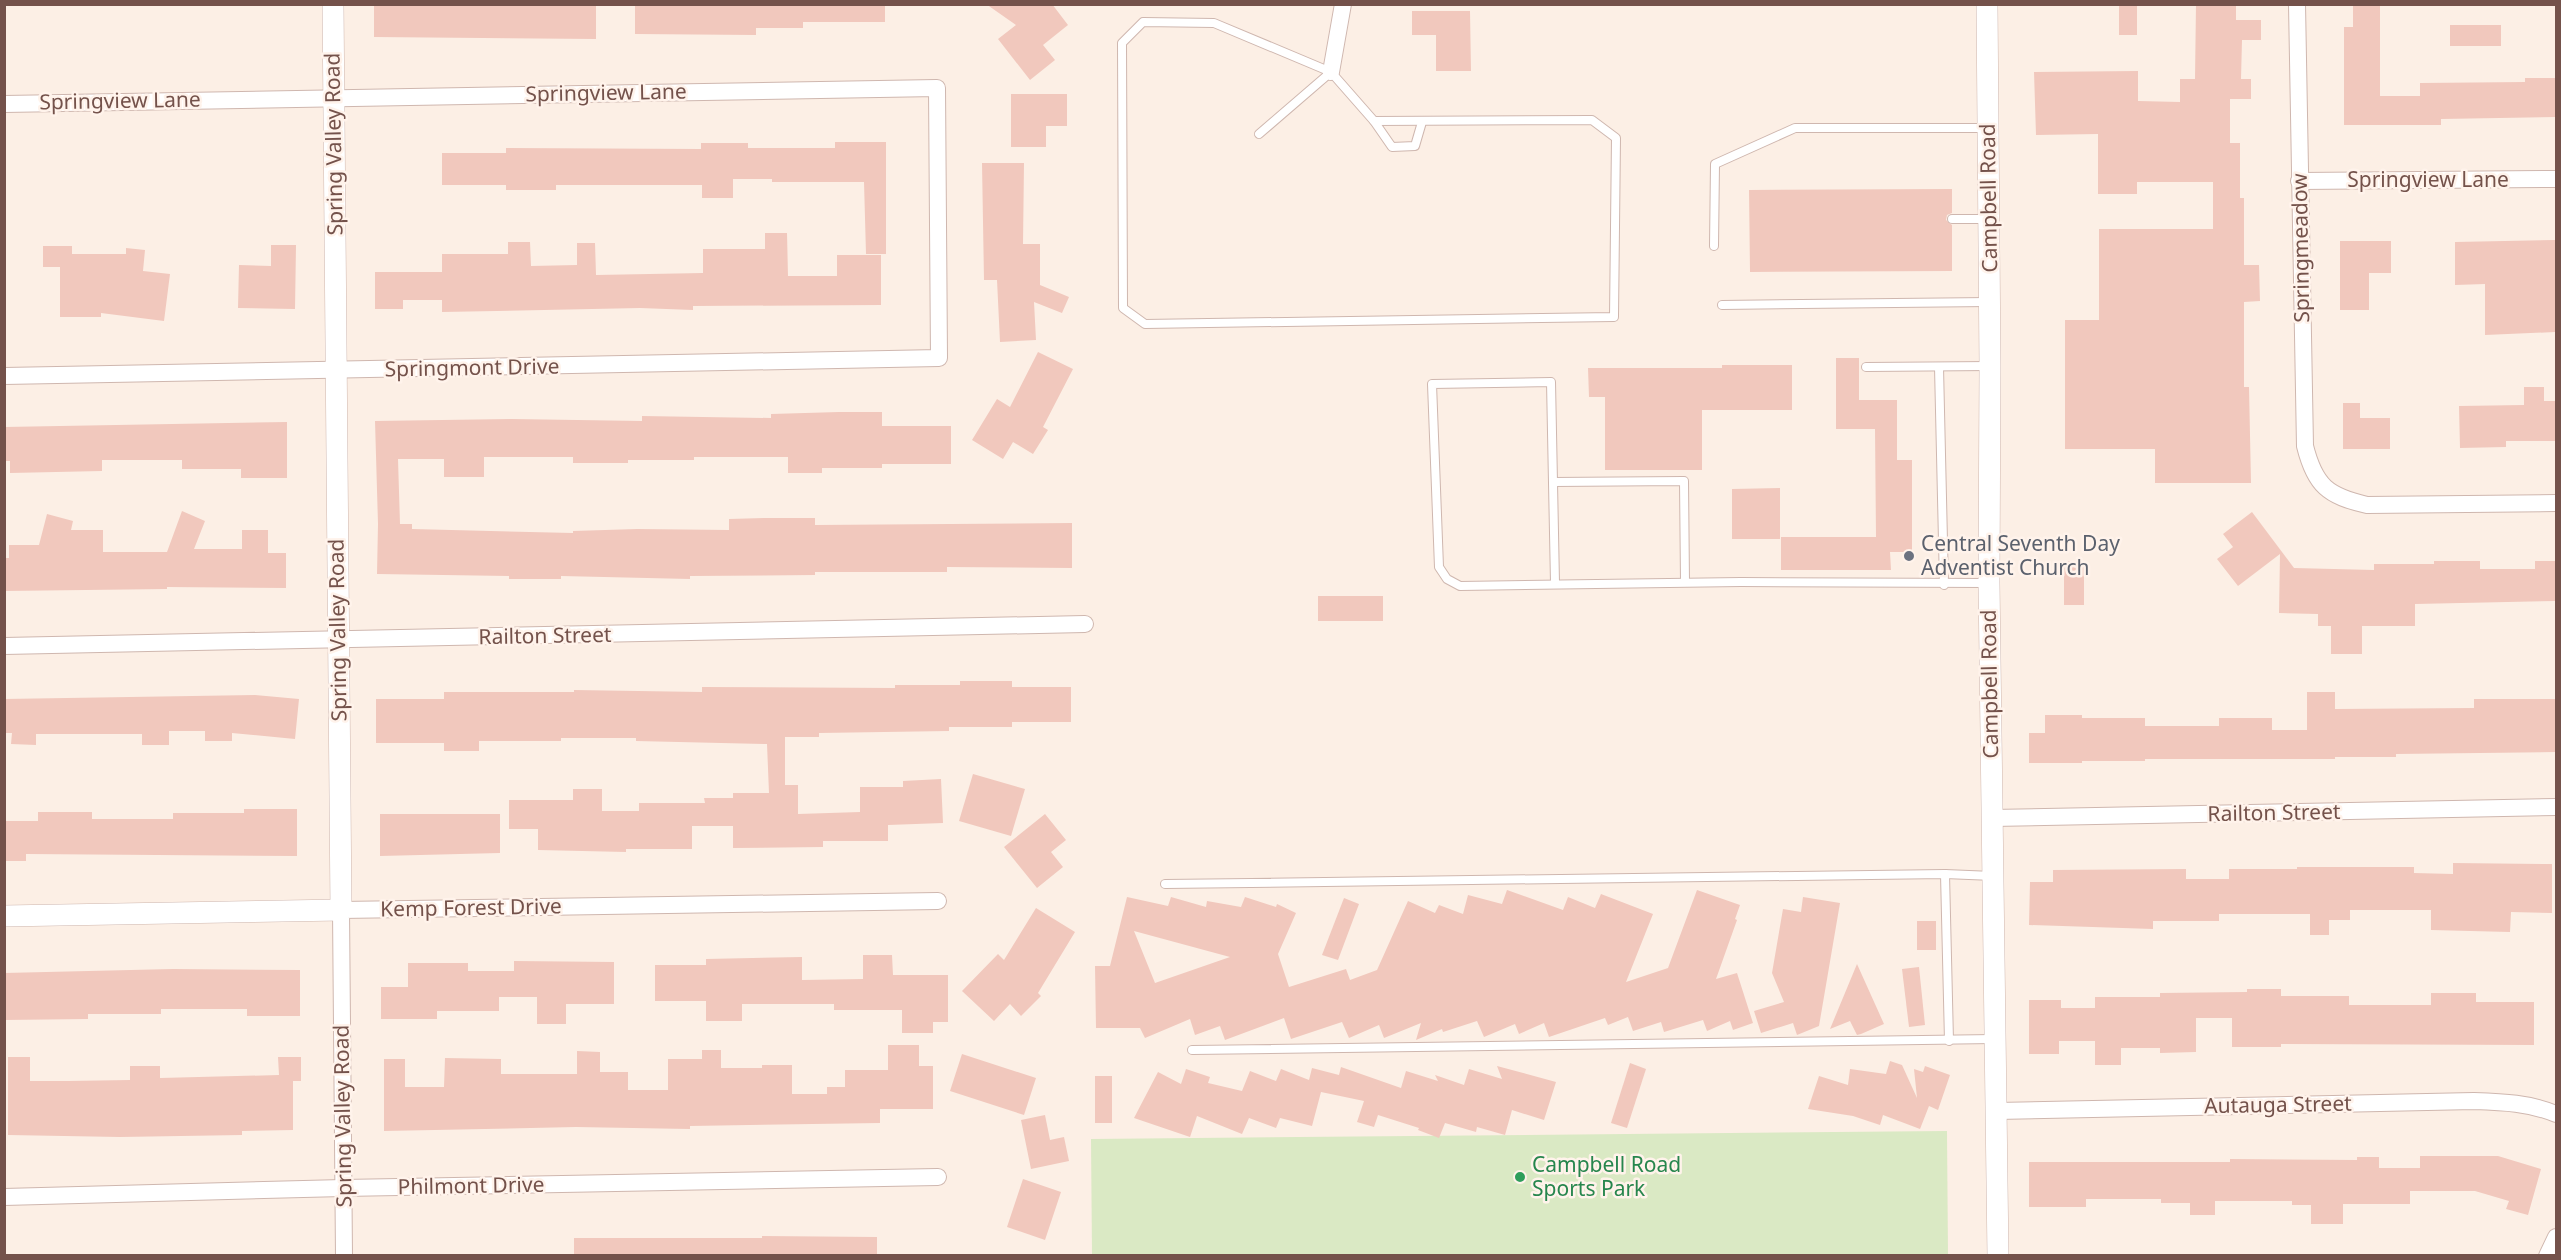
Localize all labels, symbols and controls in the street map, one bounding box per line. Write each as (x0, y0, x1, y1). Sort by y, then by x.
street label: Spring Valley Road (317, 52, 349, 236)
street label: Springview Lane (525, 77, 687, 107)
street label: Springview Lane (39, 85, 201, 115)
street label: Campbell Road (1973, 123, 2003, 273)
street label: Springview Lane (2347, 165, 2509, 193)
street label: Springmeadow (2285, 173, 2315, 323)
street label: Springmont Drive (384, 351, 560, 383)
place label: Central Seventh Day Adventist Church (1921, 529, 2120, 581)
street label: Spring Valley Road (321, 538, 353, 722)
marker: Central Seventh Day Adventist Church (1902, 549, 1916, 563)
street label: Campbell Road (1974, 609, 2004, 759)
street label: Railton Street (478, 620, 612, 650)
street label: Railton Street (2207, 797, 2341, 827)
street label: Kemp Forest Drive (380, 891, 562, 923)
street label: Spring Valley Road (326, 1024, 358, 1208)
street label: Autauga Street (2204, 1089, 2352, 1119)
place label: Campbell Road Sports Park (1532, 1150, 1681, 1202)
street label: Philmont Drive (397, 1170, 545, 1200)
marker: Campbell Road Sports Park (1513, 1170, 1527, 1184)

